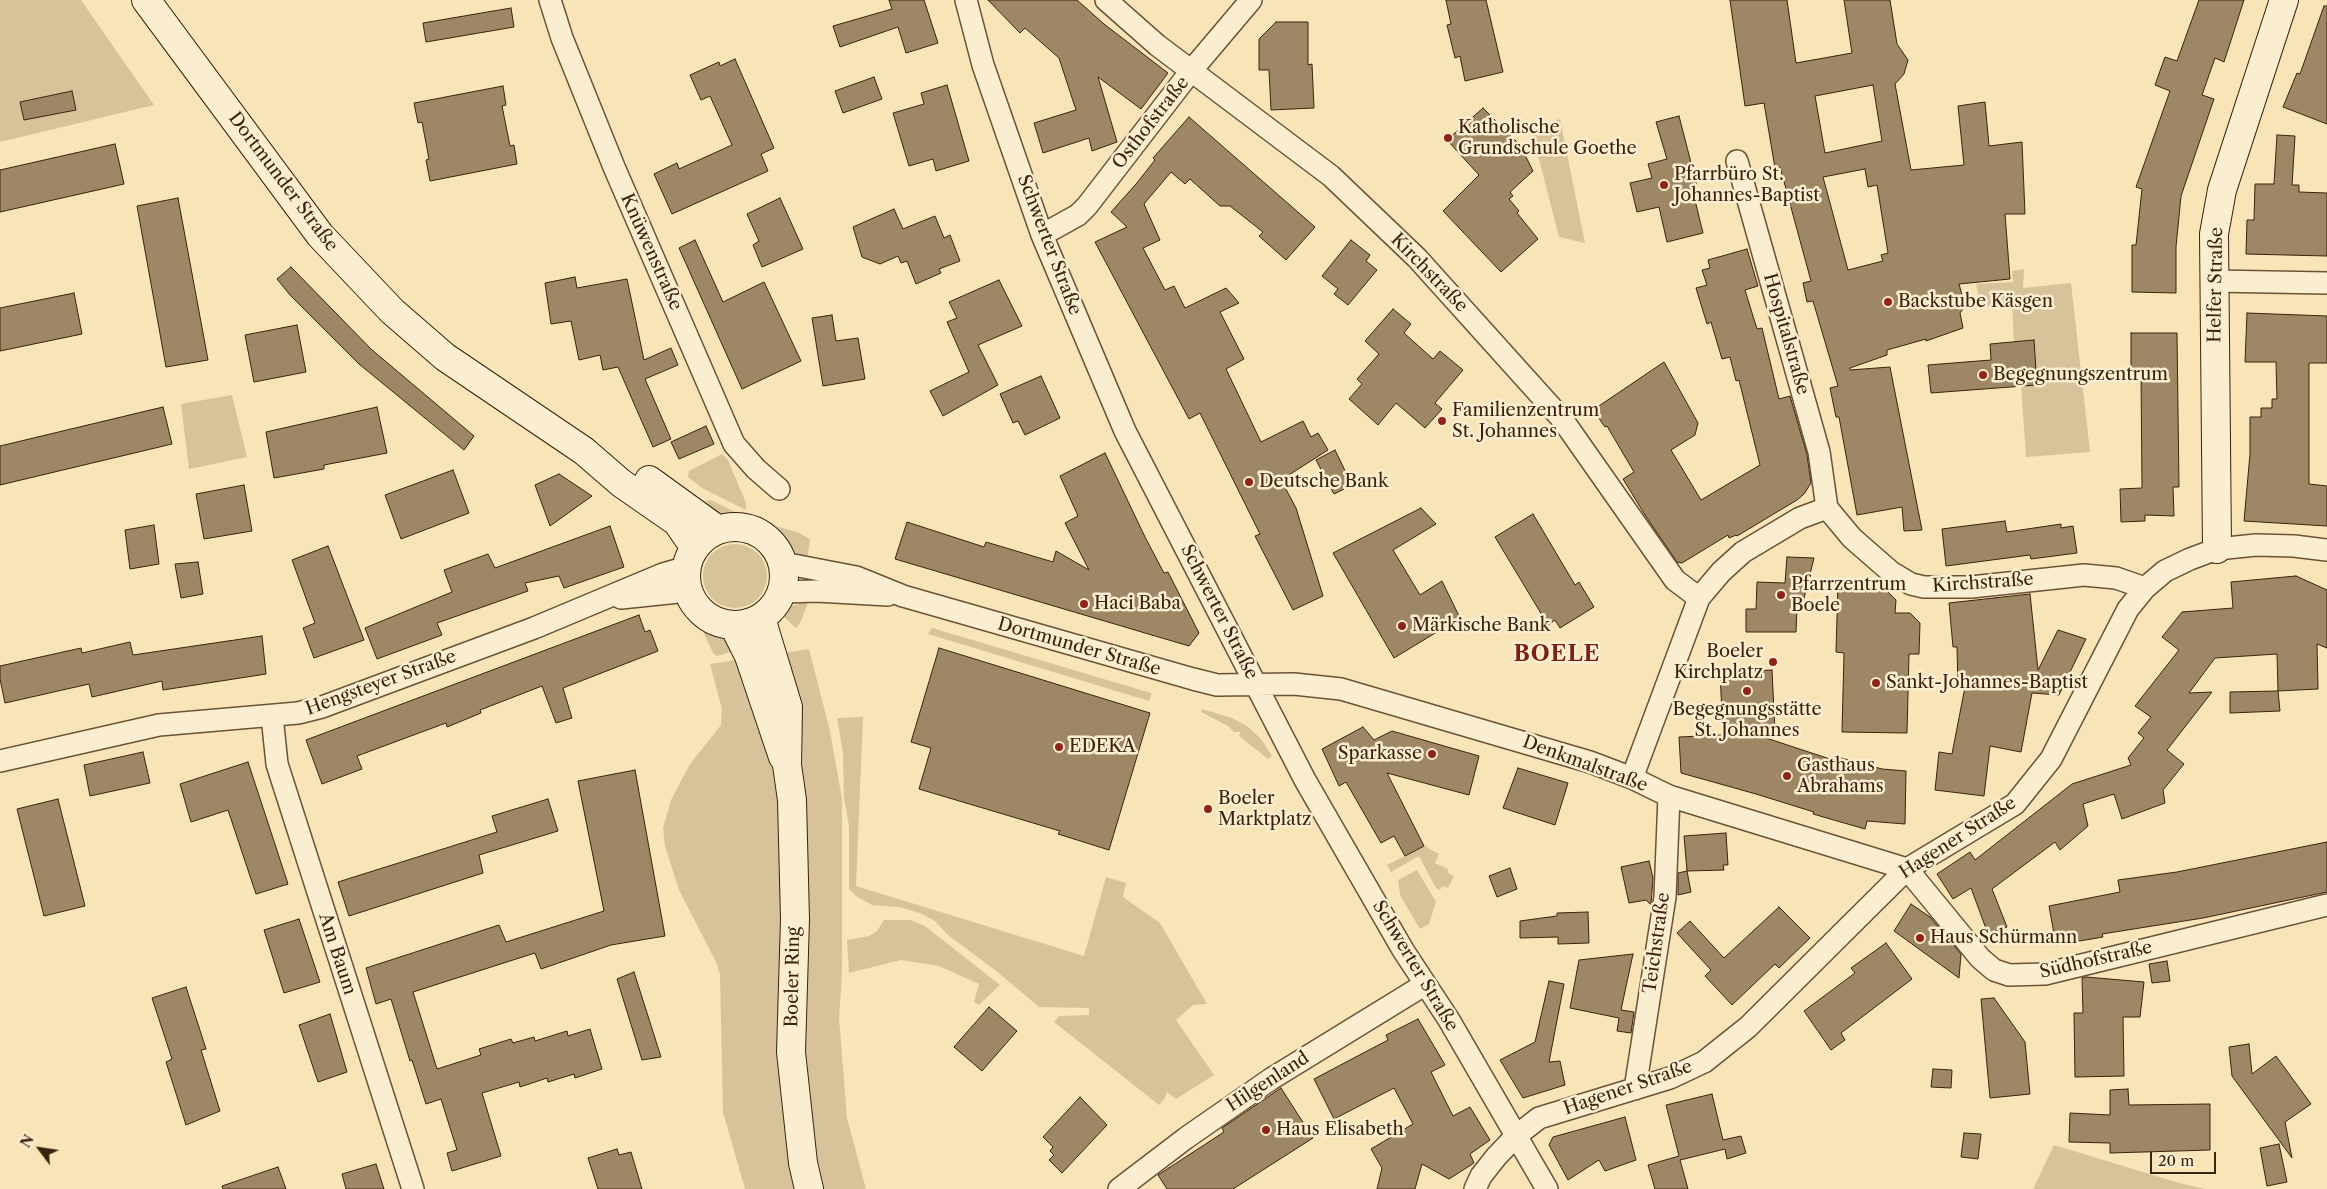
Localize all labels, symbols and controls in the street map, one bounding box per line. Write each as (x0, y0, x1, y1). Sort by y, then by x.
street label: Osthofstraße (1108, 72, 1194, 174)
street label: Dortmunder Straße (224, 108, 342, 256)
place label: Katholische Grundschule Goethe (1458, 117, 1637, 160)
marker: Katholische Grundschule Goethe (1442, 132, 1454, 144)
place label: Pfarrbüro St. Johannes-Baptist (1674, 164, 1820, 206)
street label: Schwerter Straße (1012, 172, 1086, 318)
marker: Pfarrbüro St. Johannes-Baptist (1658, 179, 1670, 191)
street label: Knüwenstraße (616, 190, 686, 314)
street label: Helfer Straße (2204, 227, 2228, 343)
street label: Kirchstraße (1386, 229, 1472, 317)
street label: Hospitalstraße (1758, 271, 1814, 397)
place label: Backstube Käsgen (1898, 291, 2053, 313)
marker: Backstube Käsgen (1882, 296, 1894, 308)
place label: Begegnungszentrum (1993, 364, 2168, 386)
marker: Begegnungszentrum (1977, 369, 1989, 381)
place label: Familienzentrum St. Johannes (1452, 400, 1599, 442)
marker: Familienzentrum St. Johannes (1436, 415, 1448, 427)
place label: Deutsche Bank (1259, 471, 1388, 493)
marker: Deutsche Bank (1243, 476, 1255, 488)
street label: Schwerter Straße (1176, 541, 1262, 683)
street label: Kirchstraße (1932, 569, 2034, 597)
place label: Pfarrzentrum Boele (1791, 574, 1906, 616)
marker: Pfarrzentrum Boele (1775, 589, 1787, 601)
place label: Haci Baba (1094, 593, 1181, 615)
marker: Haci Baba (1078, 598, 1090, 610)
street label: Dortmunder Straße (995, 613, 1163, 681)
place label: Märkische Bank (1412, 615, 1550, 637)
marker: Märkische Bank (1396, 620, 1408, 632)
place label: Boeler Kirchplatz (1674, 641, 1763, 684)
district label: BOELE (1513, 642, 1601, 668)
street label: Hengsteyer Straße (303, 646, 459, 720)
marker: Boeler Kirchplatz (1767, 656, 1779, 668)
place label: Sankt-Johannes-Baptist (1886, 672, 2088, 694)
marker: Sankt-Johannes-Baptist (1870, 677, 1882, 689)
marker: Begegnungsstätte St. Johannes (1741, 685, 1753, 697)
place label: Begegnungsstätte St. Johannes (1673, 699, 1821, 742)
street label: Denkmalstraße (1519, 731, 1651, 797)
place label: EDEKA (1069, 736, 1136, 758)
marker: EDEKA (1053, 741, 1065, 753)
place label: Sparkasse (1338, 743, 1422, 765)
marker: Sparkasse (1426, 748, 1438, 760)
place label: Gasthaus Abrahams (1797, 755, 1884, 798)
marker: Gasthaus Abrahams (1781, 770, 1793, 782)
place label: Boeler Marktplatz (1218, 788, 1311, 831)
street label: Hagener Straße (1896, 792, 2020, 884)
marker: Boeler Marktplatz (1202, 803, 1214, 815)
street label: Teichstraße (1639, 891, 1675, 995)
street label: Schwerter Straße (1367, 897, 1463, 1035)
street label: Am Baum (314, 910, 360, 998)
street label: Boeler Ring (781, 926, 805, 1028)
place label: Haus Schürmann (1930, 927, 2077, 949)
marker: Haus Schürmann (1914, 932, 1926, 944)
street label: Südhofstraße (2038, 937, 2154, 983)
street label: Hilgenland (1223, 1047, 1313, 1117)
street label: Hagener Straße (1561, 1056, 1695, 1120)
place label: Haus Elisabeth (1276, 1119, 1404, 1141)
north arrow (15, 1124, 65, 1174)
marker: Haus Elisabeth (1260, 1124, 1272, 1136)
text: N (16, 1131, 38, 1151)
scale bar (2152, 1142, 2218, 1174)
text: 20 m (2158, 1151, 2194, 1170)

